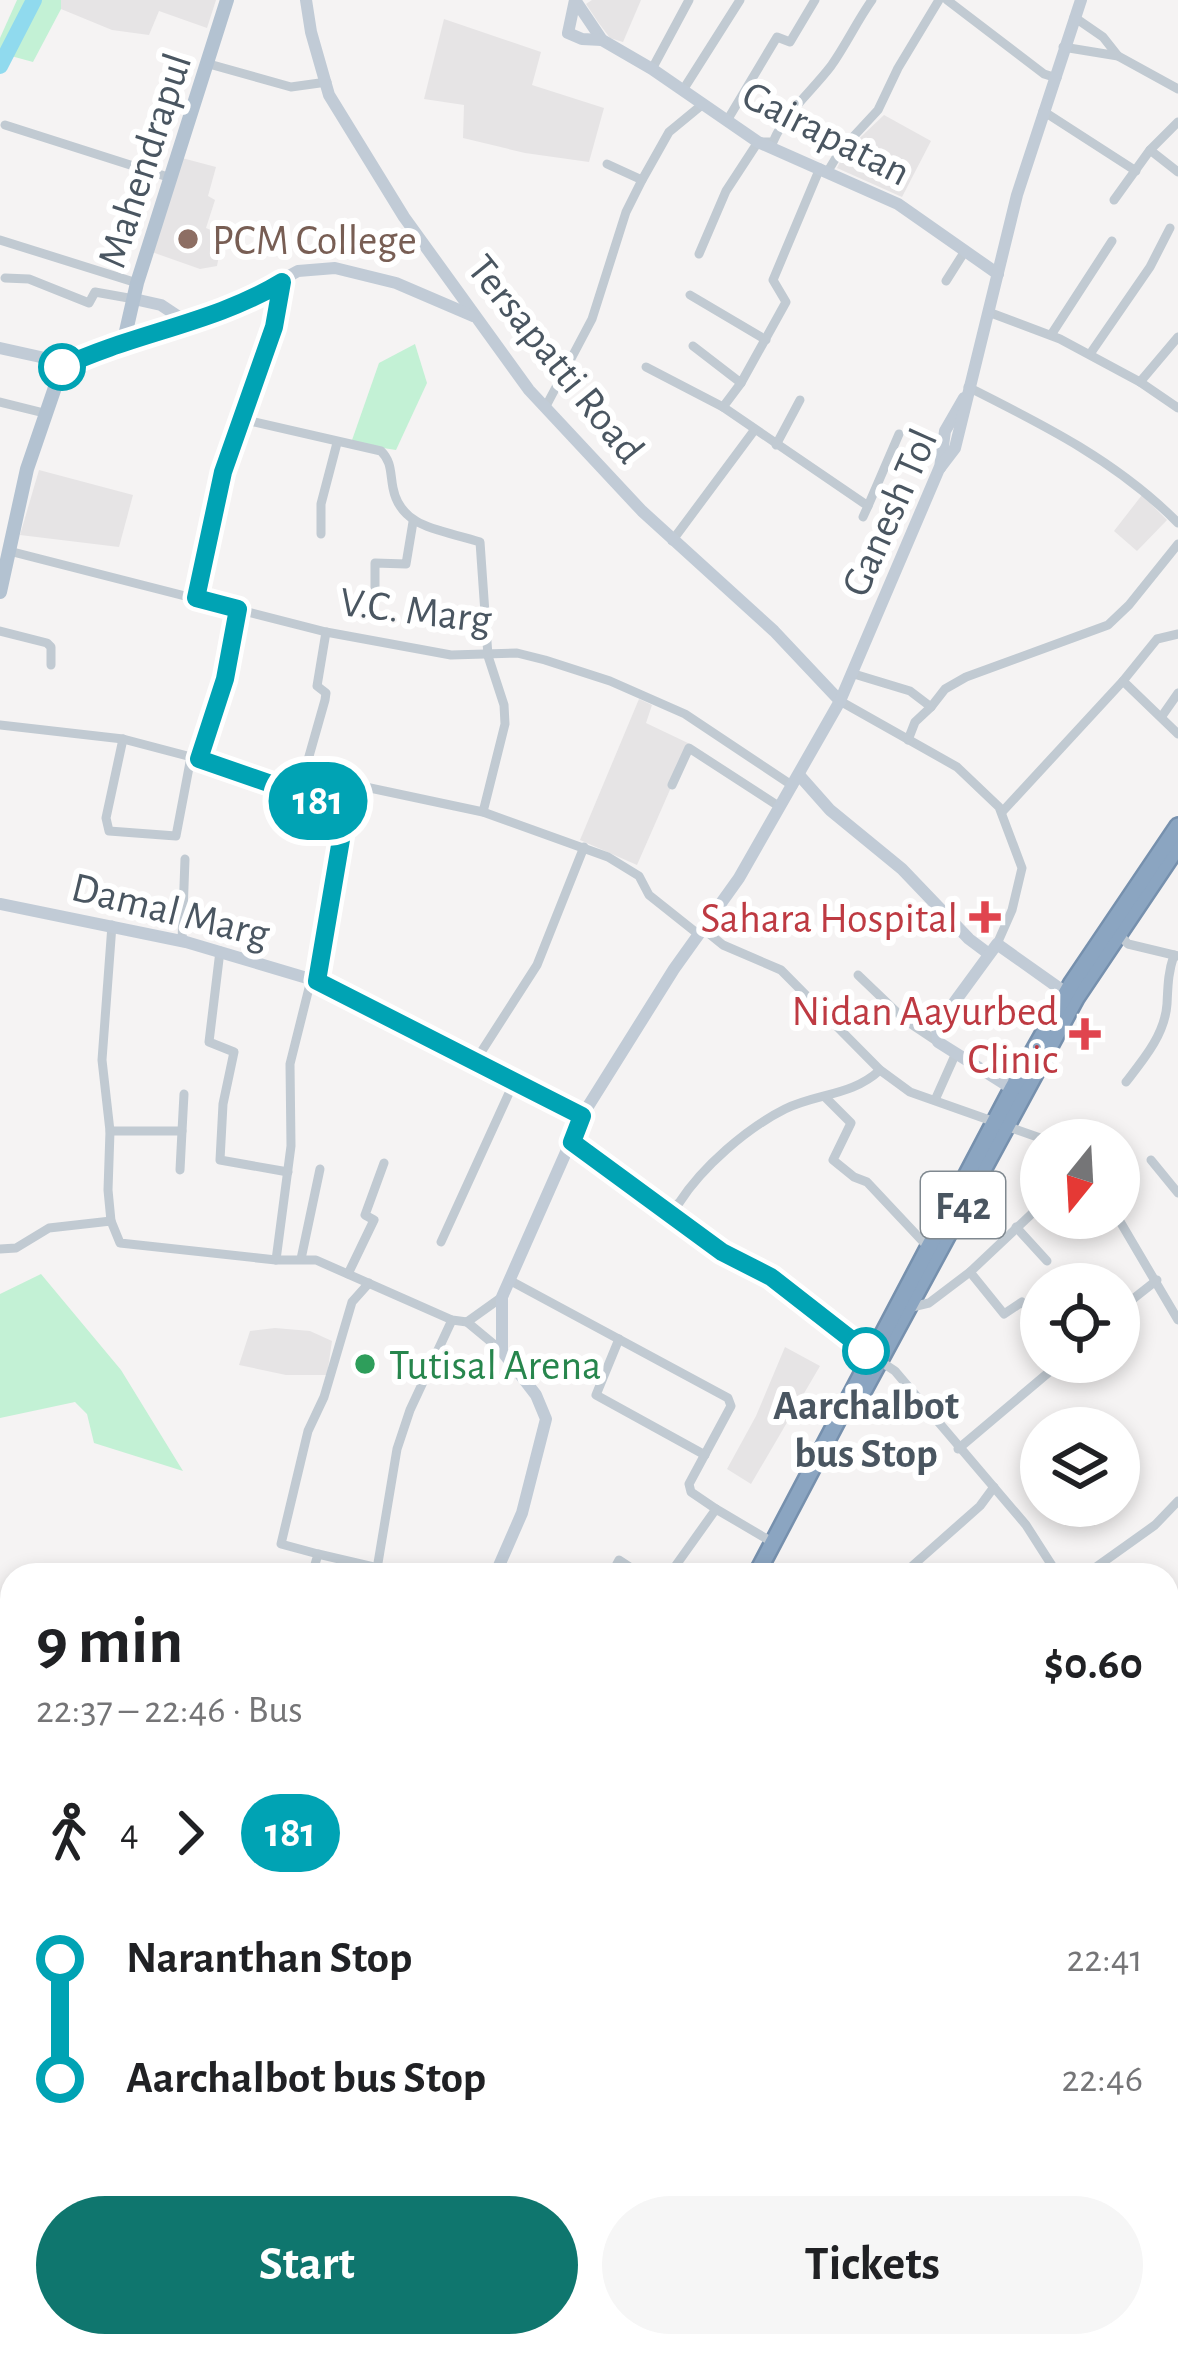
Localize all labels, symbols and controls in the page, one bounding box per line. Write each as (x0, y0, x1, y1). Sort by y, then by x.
street label: Mahendrapul (91, 48, 199, 273)
street label: Gairapatan (736, 74, 917, 194)
place label: PCM College (212, 220, 417, 262)
marker: PCM College (175, 226, 201, 252)
street label: Tersapatti Road (459, 247, 652, 471)
unlabelled marker (40, 345, 84, 389)
street label: Ganesh Tol (834, 423, 945, 603)
street label: V.C. Marg (338, 581, 494, 641)
line badge: 181 (249, 762, 387, 840)
text: 181 (293, 780, 343, 822)
street label: Damal Marg (67, 866, 274, 956)
place label: Sahara Hospital (701, 898, 958, 940)
marker: Sahara Hospital (969, 901, 1001, 933)
place label: Nidan Aayurbed Clinic (791, 991, 1058, 1081)
marker: Nidan Aayurbed Clinic (1069, 1018, 1101, 1050)
north arrow (1020, 1119, 1140, 1239)
map controls (1020, 1119, 1140, 1527)
road number: F42 (921, 1172, 1005, 1238)
button: locate (1020, 1263, 1140, 1383)
marker: Aarchalbot bus Stop (844, 1329, 888, 1373)
place label: Tutisal Arena (389, 1345, 602, 1387)
marker: Tutisal Arena (352, 1351, 378, 1377)
place label: Aarchalbot bus Stop (773, 1385, 959, 1475)
button: layers (1020, 1407, 1140, 1527)
text: 9 min (36, 1609, 183, 1675)
text: $0.60 (1044, 1642, 1143, 1687)
text: 22:37 – 22:46 · Bus (36, 1691, 303, 1730)
icon: walk (36, 1800, 102, 1866)
icon: forward (157, 1800, 223, 1866)
text: 181 (265, 1812, 316, 1854)
text: 4 (120, 1814, 139, 1853)
text: Naranthan Stop (126, 1936, 412, 1981)
text: 22:41 (1066, 1940, 1143, 1979)
text: Aarchalbot bus Stop (126, 2056, 486, 2101)
text: 22:46 (1061, 2060, 1143, 2099)
button: Start (36, 2196, 578, 2334)
button: Tickets (602, 2196, 1143, 2334)

